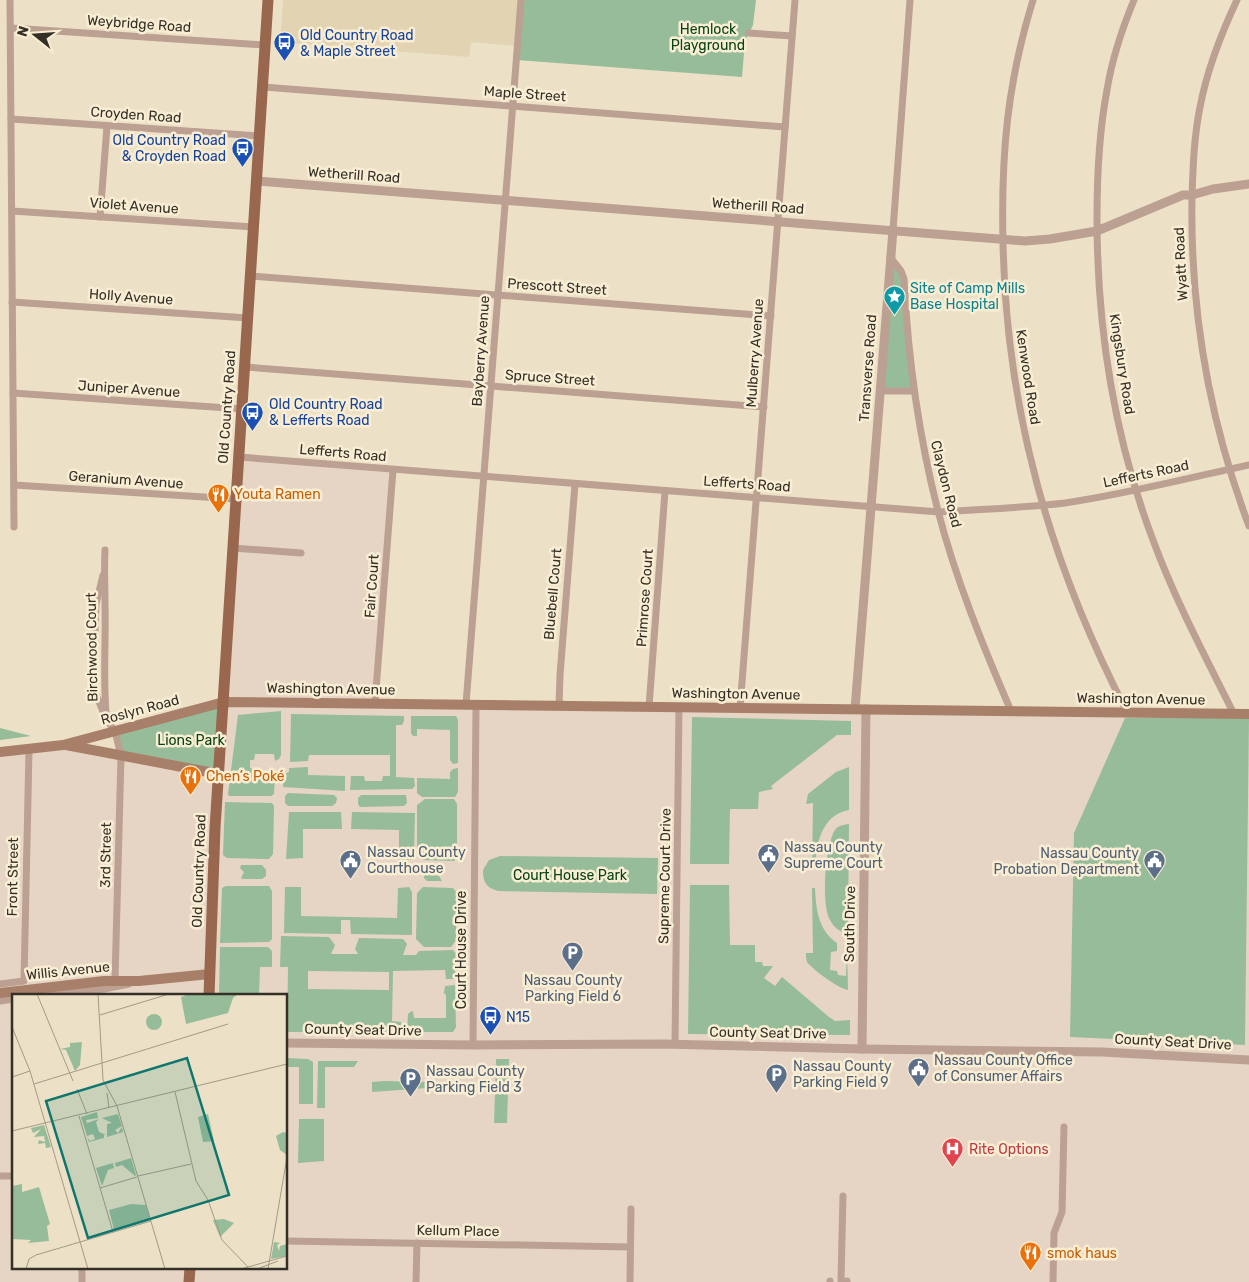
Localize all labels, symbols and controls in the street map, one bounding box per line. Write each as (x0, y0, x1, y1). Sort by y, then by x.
north arrow (10, 10, 60, 60)
street label: Weybridge Road (86, 12, 192, 36)
park label: Hemlock Playground (671, 21, 745, 54)
text: N (13, 24, 33, 39)
place label: Old Country Road & Maple Street (300, 27, 414, 60)
bus stop icon: Old Country Road & Maple Street (272, 31, 296, 62)
street label: Maple Street (483, 83, 567, 105)
street label: Croyden Road (90, 103, 182, 127)
place label: Old Country Road & Croyden Road (112, 132, 226, 165)
bus stop icon: Old Country Road & Croyden Road (230, 136, 254, 167)
street label: Wetherill Road (307, 163, 401, 187)
street label: Violet Avenue (89, 194, 179, 218)
street label: Wetherill Road (711, 194, 805, 218)
street label: Wyatt Road (1171, 227, 1191, 301)
street label: Prescott Street (507, 275, 608, 299)
place label: Site of Camp Mills Base Hospital (910, 280, 1025, 313)
place icon: Site of Camp Mills Base Hospital (882, 284, 906, 315)
street label: Holly Avenue (88, 286, 174, 308)
street label: Bayberry Avenue (469, 295, 493, 407)
street label: Mulberry Avenue (743, 298, 767, 408)
street label: Kingsbury Road (1106, 312, 1138, 416)
street label: Transverse Road (856, 314, 880, 422)
street label: Kenwood Road (1012, 328, 1044, 426)
street label: Old Country Road (215, 350, 239, 464)
street label: Spruce Street (504, 366, 596, 390)
street label: Juniper Avenue (77, 377, 181, 401)
place label: Old Country Road & Lefferts Road (269, 396, 383, 429)
bus stop icon: Old Country Road & Lefferts Road (241, 400, 265, 431)
street label: Claydon Road (927, 439, 965, 529)
street label: Lefferts Road (299, 441, 387, 465)
street label: Lefferts Road (1101, 457, 1191, 491)
street label: Geranium Avenue (68, 468, 184, 493)
street label: Lefferts Road (703, 472, 791, 496)
restaurant icon: Youta Ramen (206, 482, 230, 513)
place label: Youta Ramen (234, 486, 321, 503)
street label: Bluebell Court (541, 547, 566, 641)
street label: Primrose Court (633, 548, 657, 648)
street label: Fair Court (361, 553, 383, 618)
street label: Birchwood Court (83, 592, 101, 702)
street label: Washington Avenue (267, 679, 396, 699)
street label: Washington Avenue (672, 684, 801, 704)
street label: Washington Avenue (1077, 689, 1206, 709)
street label: Roslyn Road (99, 691, 181, 729)
park label: Lions Park (157, 732, 226, 749)
restaurant icon: Chen’s Poké (178, 764, 202, 795)
place label: Chen’s Poké (206, 768, 285, 785)
street label: Supreme Court Drive (655, 808, 675, 944)
street label: Old Country Road (189, 814, 209, 928)
street label: 3rd Street (97, 821, 115, 888)
street label: Front Street (4, 837, 22, 917)
place label: Nassau County Supreme Court (784, 839, 883, 872)
public building icon: Nassau County Supreme Court (756, 843, 780, 874)
place label: Nassau County Courthouse (367, 844, 466, 877)
place label: Nassau County Probation Department (993, 845, 1140, 878)
public building icon: Nassau County Courthouse (339, 848, 363, 879)
public building icon: Nassau County Probation Department (1143, 849, 1167, 880)
park label: Court House Park (513, 867, 628, 884)
street label: South Drive (841, 886, 859, 962)
street label: Court House Drive (453, 891, 470, 1009)
parking icon: Nassau County Parking Field 6 (561, 940, 585, 971)
street label: Willis Avenue (25, 958, 111, 984)
place label: Nassau County Parking Field 6 (524, 972, 623, 1005)
inset map (12, 994, 288, 1270)
bus stop icon: N15 (478, 1005, 502, 1036)
place label: N15 (506, 1009, 530, 1026)
street label: County Seat Drive (304, 1020, 422, 1040)
street label: County Seat Drive (709, 1023, 827, 1043)
street label: County Seat Drive (1114, 1030, 1232, 1054)
place label: Nassau County Office of Consumer Affairs (934, 1052, 1073, 1085)
public building icon: Nassau County Office of Consumer Affairs (906, 1056, 930, 1087)
place label: Nassau County Parking Field 9 (793, 1058, 892, 1091)
parking icon: Nassau County Parking Field 9 (765, 1062, 789, 1093)
place label: Nassau County Parking Field 3 (426, 1063, 525, 1096)
parking icon: Nassau County Parking Field 3 (398, 1067, 422, 1098)
hospital icon: Rite Options (941, 1137, 965, 1168)
place label: Rite Options (969, 1141, 1049, 1158)
street label: Kellum Place (417, 1222, 500, 1240)
restaurant icon: smok haus (1019, 1241, 1043, 1272)
place label: smok haus (1047, 1245, 1117, 1262)

